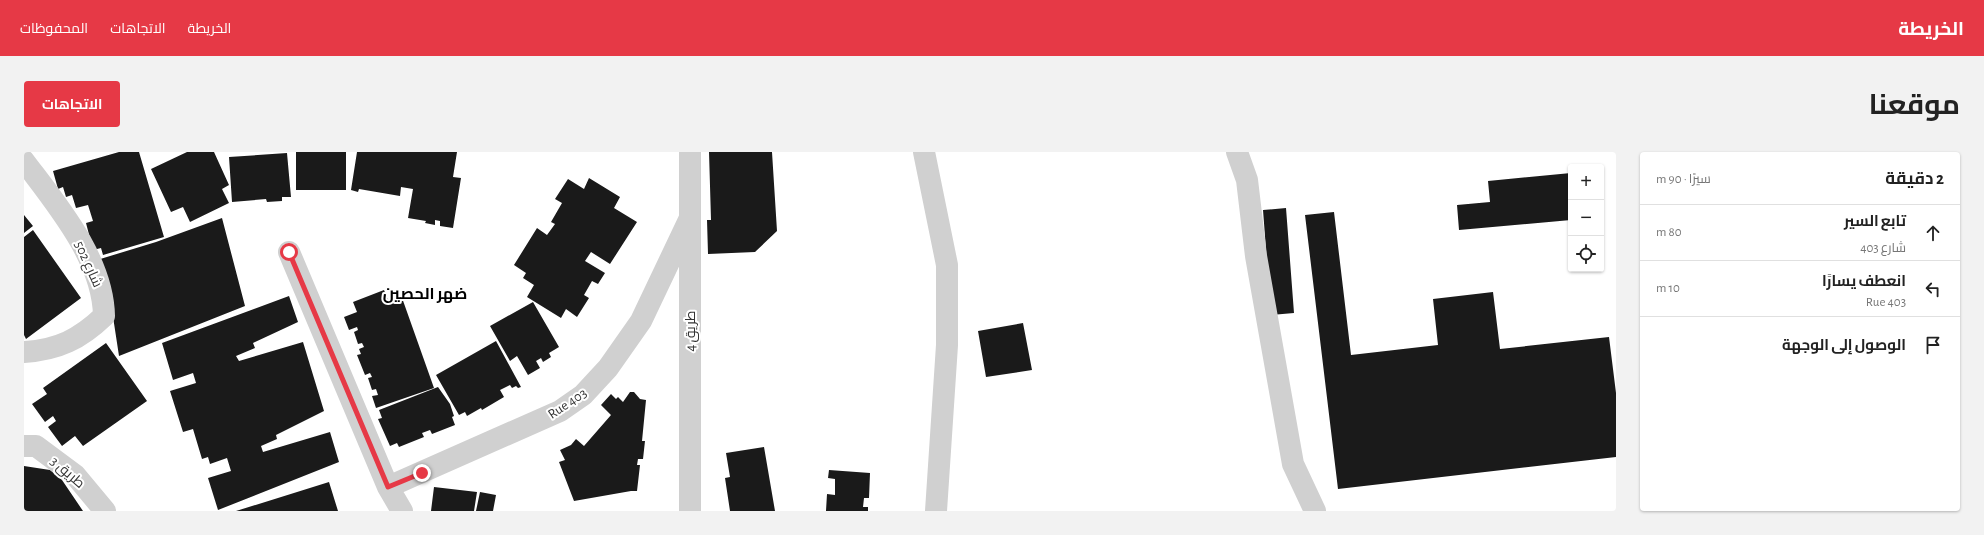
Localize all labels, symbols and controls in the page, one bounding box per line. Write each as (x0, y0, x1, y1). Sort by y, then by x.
text: الخريطة (1898, 20, 1964, 39)
text: المحفوظات (20, 22, 88, 36)
text: الاتجاهات (110, 22, 166, 36)
text: الخريطة (188, 22, 231, 36)
button: الاتجاهات (24, 81, 120, 127)
text: موقعنا (1869, 92, 1960, 120)
map controls (1568, 164, 1604, 272)
button: + (1568, 164, 1604, 200)
text: 2 دقيقة (1885, 170, 1944, 187)
text: سيرًا · 90 m (1656, 173, 1711, 186)
button: − (1568, 200, 1604, 236)
text: تابع السير (1844, 214, 1906, 229)
icon: ahead (1922, 222, 1944, 244)
text: 80 m (1656, 226, 1682, 239)
button: locate (1568, 236, 1604, 272)
street label: شارع 502 (71, 239, 104, 290)
text: شارع 403 (1860, 242, 1906, 255)
route start (280, 243, 298, 261)
text: انعطف يسارًا (1822, 274, 1906, 289)
icon: left (1922, 278, 1944, 300)
text: 10 m (1656, 282, 1680, 295)
district label: ضهر الحصين (383, 286, 467, 303)
text: Rue 403 (1866, 296, 1906, 309)
street label: طريق 4 (684, 310, 699, 352)
icon: arrive (1922, 334, 1944, 356)
text: الوصول إلى الوجهة (1782, 338, 1906, 353)
street label: Rue 403 (546, 386, 590, 422)
street label: طريق 3 (47, 454, 87, 492)
route end (413, 464, 431, 482)

